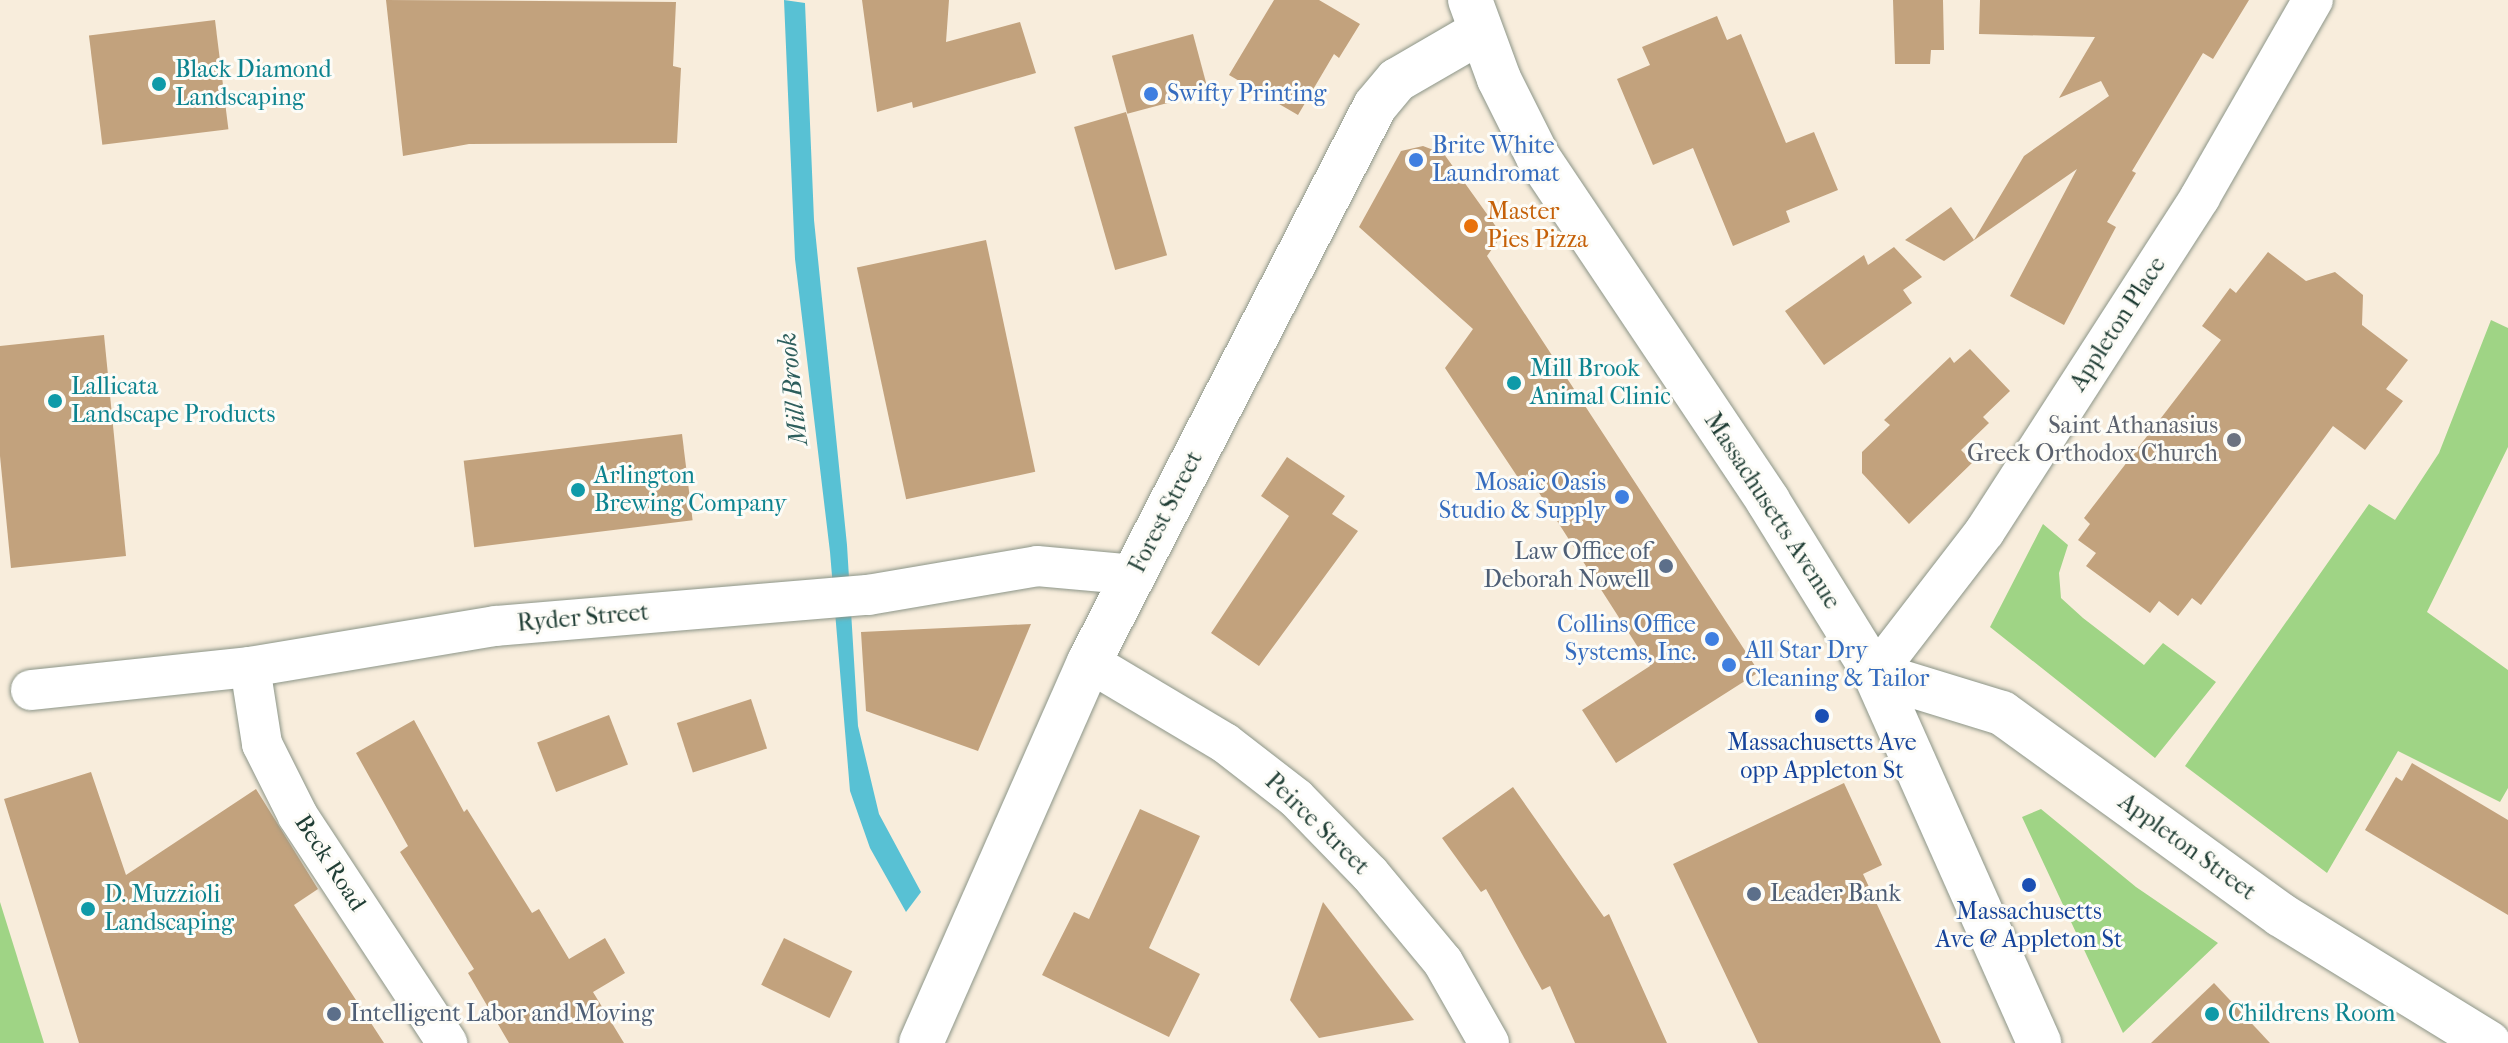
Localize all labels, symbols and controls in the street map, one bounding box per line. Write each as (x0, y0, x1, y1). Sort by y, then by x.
place label: Black Diamond Landscaping (175, 56, 332, 112)
marker: Black Diamond Landscaping (150, 75, 168, 93)
place label: Swifty Printing (1167, 80, 1326, 108)
marker: Swifty Printing (1142, 85, 1160, 103)
place label: Brite White Laundromat (1432, 132, 1560, 188)
marker: Brite White Laundromat (1407, 151, 1425, 169)
place label: Master Pies Pizza (1487, 198, 1588, 254)
marker: Master Pies Pizza (1462, 217, 1480, 235)
street label: Appleton Place (2064, 252, 2172, 396)
water label: Mill Brook (772, 331, 814, 447)
place label: Mill Brook Animal Clinic (1530, 355, 1671, 411)
place label: Lallicata Landscape Products (71, 373, 275, 429)
marker: Mill Brook Animal Clinic (1505, 374, 1523, 392)
marker: Lallicata Landscape Products (46, 392, 64, 410)
street label: Massachusetts Avenue (1698, 407, 1846, 615)
place label: Saint Athanasius Greek Orthodox Church (1967, 412, 2218, 468)
marker: Saint Athanasius Greek Orthodox Church (2225, 431, 2243, 449)
street label: Forest Street (1123, 446, 1209, 578)
place label: Arlington Brewing Company (594, 462, 786, 518)
place label: Mosaic Oasis Studio & Supply (1439, 469, 1606, 525)
marker: Arlington Brewing Company (569, 481, 587, 499)
marker: Mosaic Oasis Studio & Supply (1613, 488, 1631, 506)
place label: Law Office of Deborah Nowell (1483, 538, 1650, 594)
marker: Law Office of Deborah Nowell (1657, 557, 1675, 575)
street label: Ryder Street (516, 598, 650, 638)
place label: Collins Office Systems, Inc. (1557, 611, 1696, 667)
marker: Collins Office Systems, Inc. (1703, 630, 1721, 648)
place label: All Star Dry Cleaning & Tailor (1745, 637, 1929, 693)
marker: All Star Dry Cleaning & Tailor (1720, 656, 1738, 674)
marker: Massachusetts Ave opp Appleton St (1813, 707, 1831, 725)
place label: Massachusetts Ave opp Appleton St (1727, 729, 1917, 785)
street label: Peirce Street (1259, 767, 1375, 881)
street label: Appleton Street (2113, 788, 2261, 906)
street label: Beck Road (288, 809, 372, 917)
marker: Massachusetts Ave @ Appleton St (2020, 876, 2038, 894)
place label: Leader Bank (1770, 880, 1901, 908)
place label: D. Muzzioli Landscaping (104, 881, 234, 937)
marker: Leader Bank (1745, 885, 1763, 903)
place label: Massachusetts Ave @ Appleton St (1936, 898, 2122, 954)
marker: D. Muzzioli Landscaping (79, 900, 97, 918)
place label: Intelligent Labor and Moving (350, 1000, 654, 1028)
place label: Childrens Room (2228, 1000, 2395, 1028)
marker: Intelligent Labor and Moving (325, 1005, 343, 1023)
marker: Childrens Room (2203, 1005, 2221, 1023)

